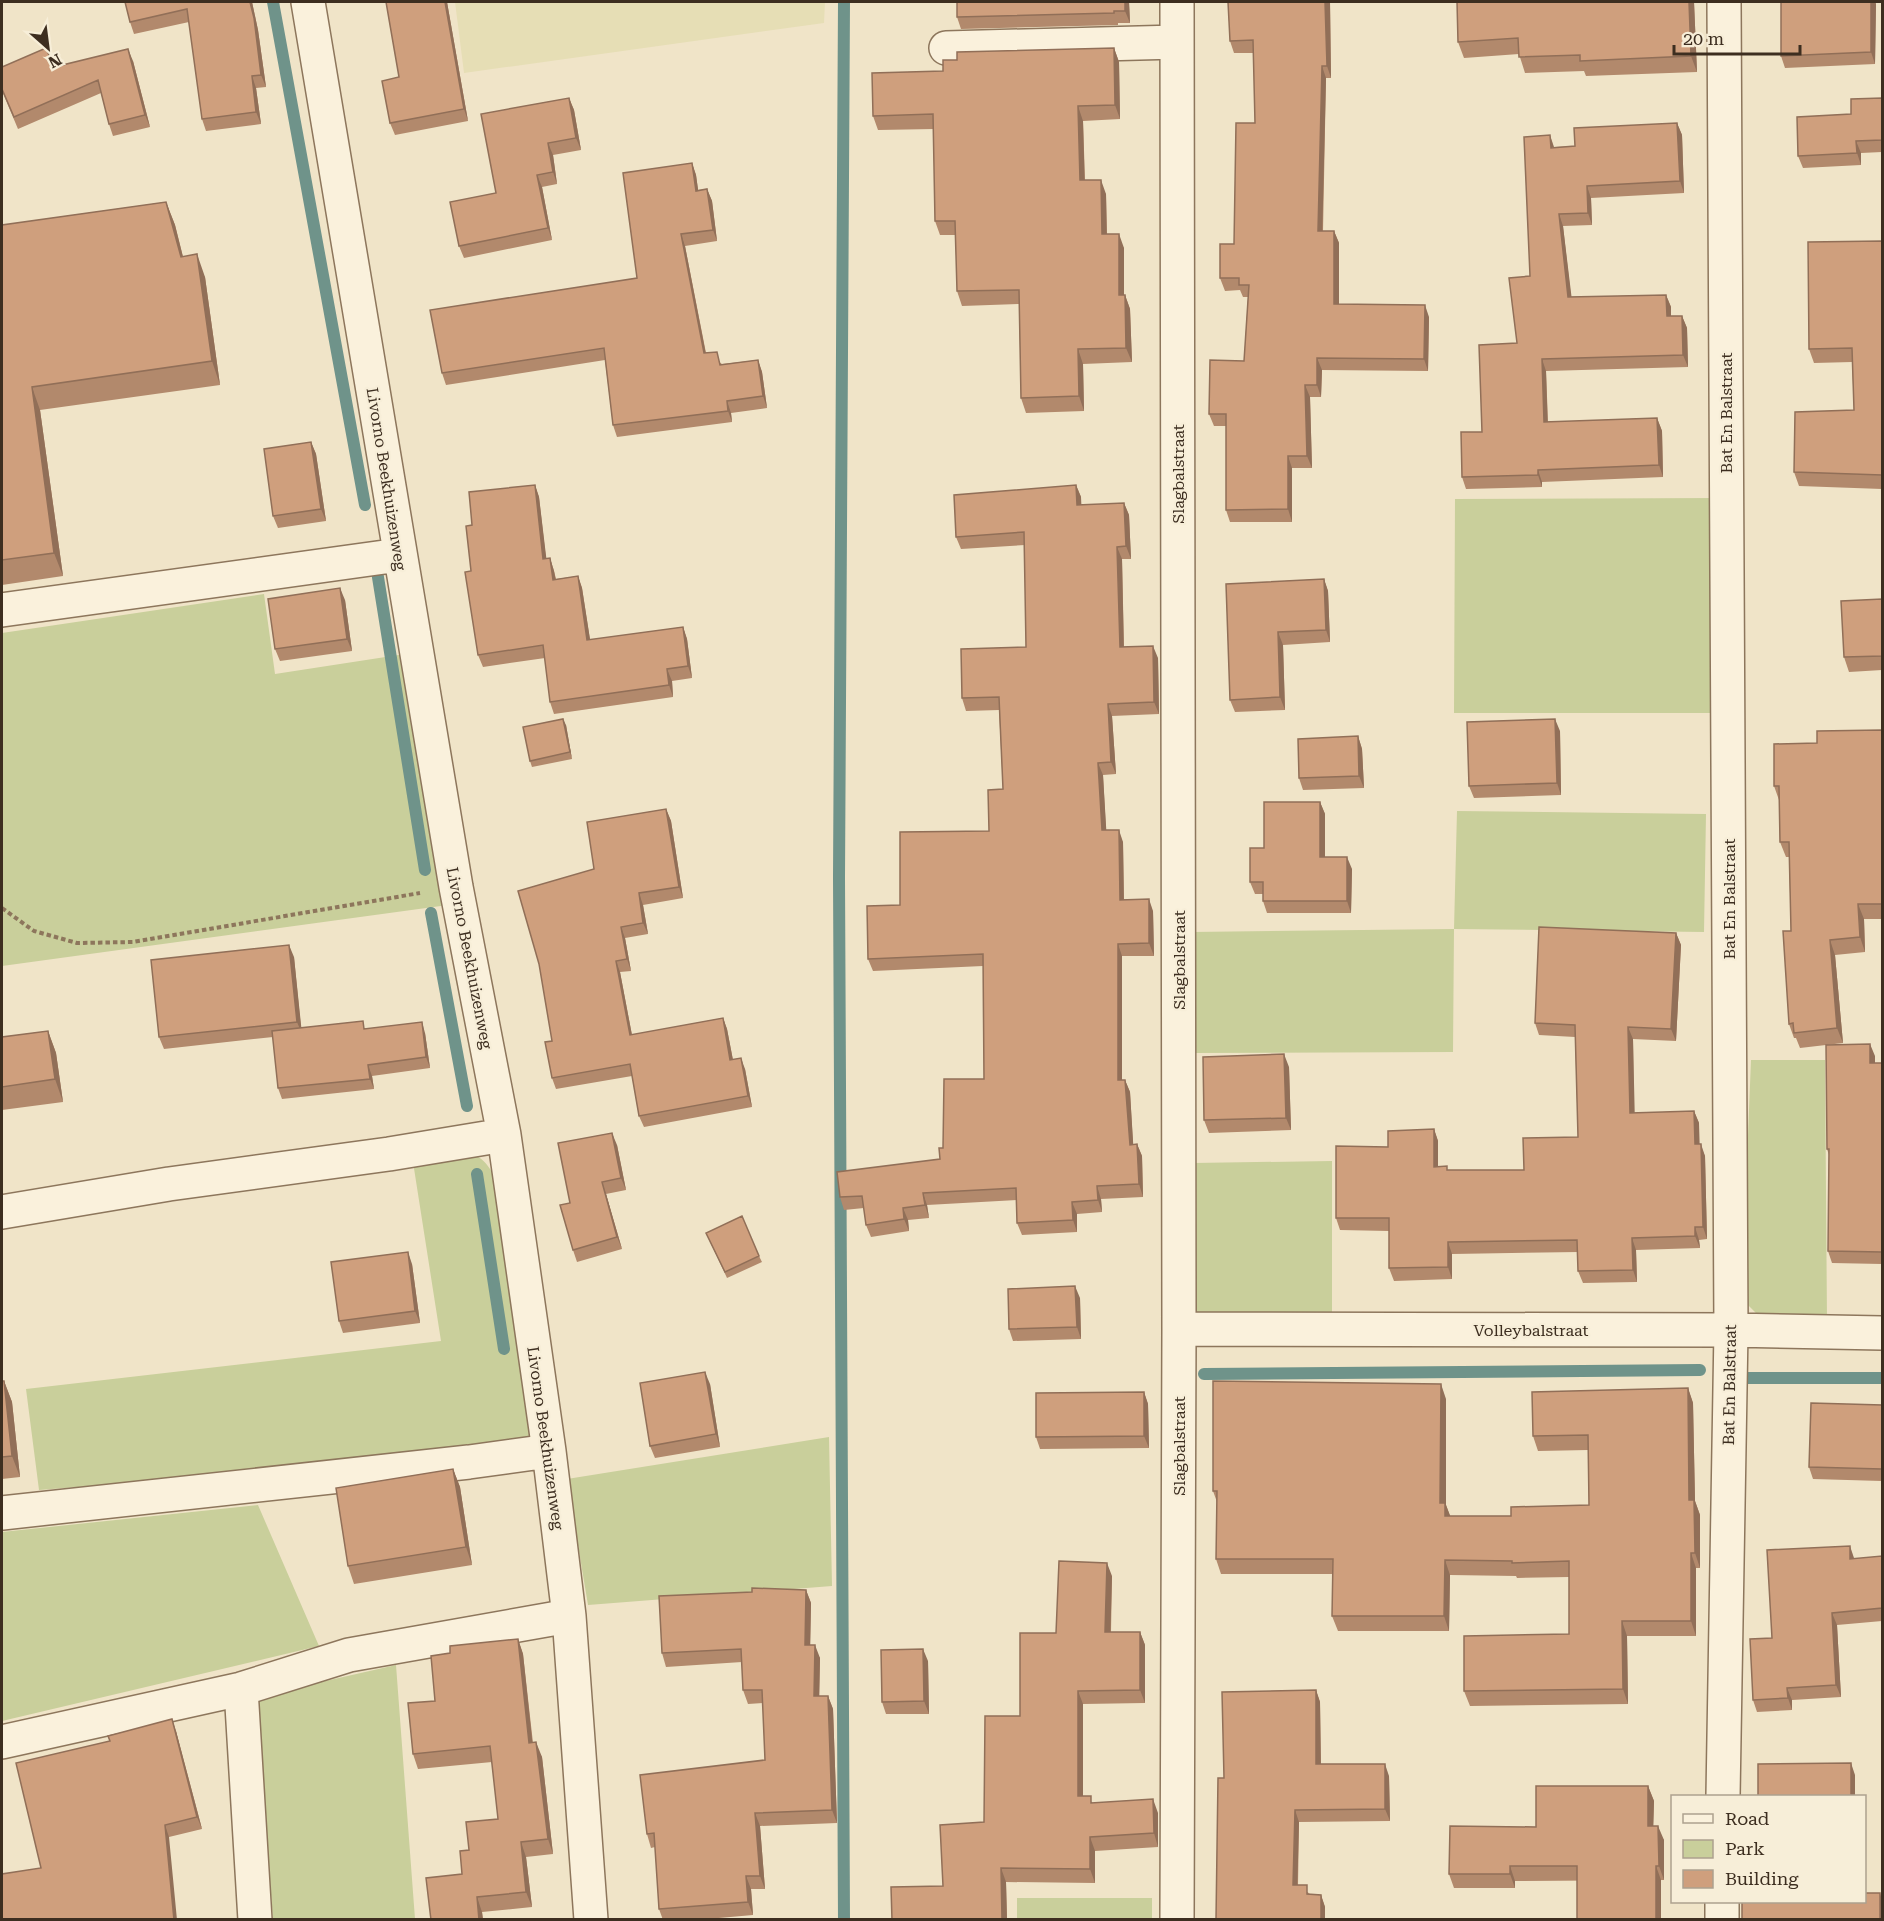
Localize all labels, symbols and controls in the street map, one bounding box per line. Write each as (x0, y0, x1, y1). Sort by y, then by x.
north arrow (18, 18, 78, 78)
scale bar (1674, 18, 1800, 56)
text: 20 m (1683, 28, 1724, 49)
text: N (45, 50, 65, 72)
street label: Bat En Balstraat (1717, 352, 1736, 474)
street label: Livorno Beekhuizenweg (363, 386, 411, 573)
street label: Slagbalstraat (1169, 424, 1188, 524)
street label: Bat En Balstraat (1720, 838, 1739, 960)
street label: Livorno Beekhuizenweg (443, 865, 497, 1052)
street label: Slagbalstraat (1170, 910, 1189, 1010)
street label: Volleybalstraat (1474, 1321, 1588, 1340)
street label: Bat En Balstraat (1719, 1324, 1740, 1446)
street label: Livorno Beekhuizenweg (523, 1345, 568, 1532)
street label: Slagbalstraat (1170, 1396, 1189, 1496)
legend (1671, 1795, 1866, 1903)
text: Road (1725, 1808, 1770, 1829)
text: Park (1725, 1838, 1765, 1859)
text: Building (1725, 1868, 1799, 1889)

